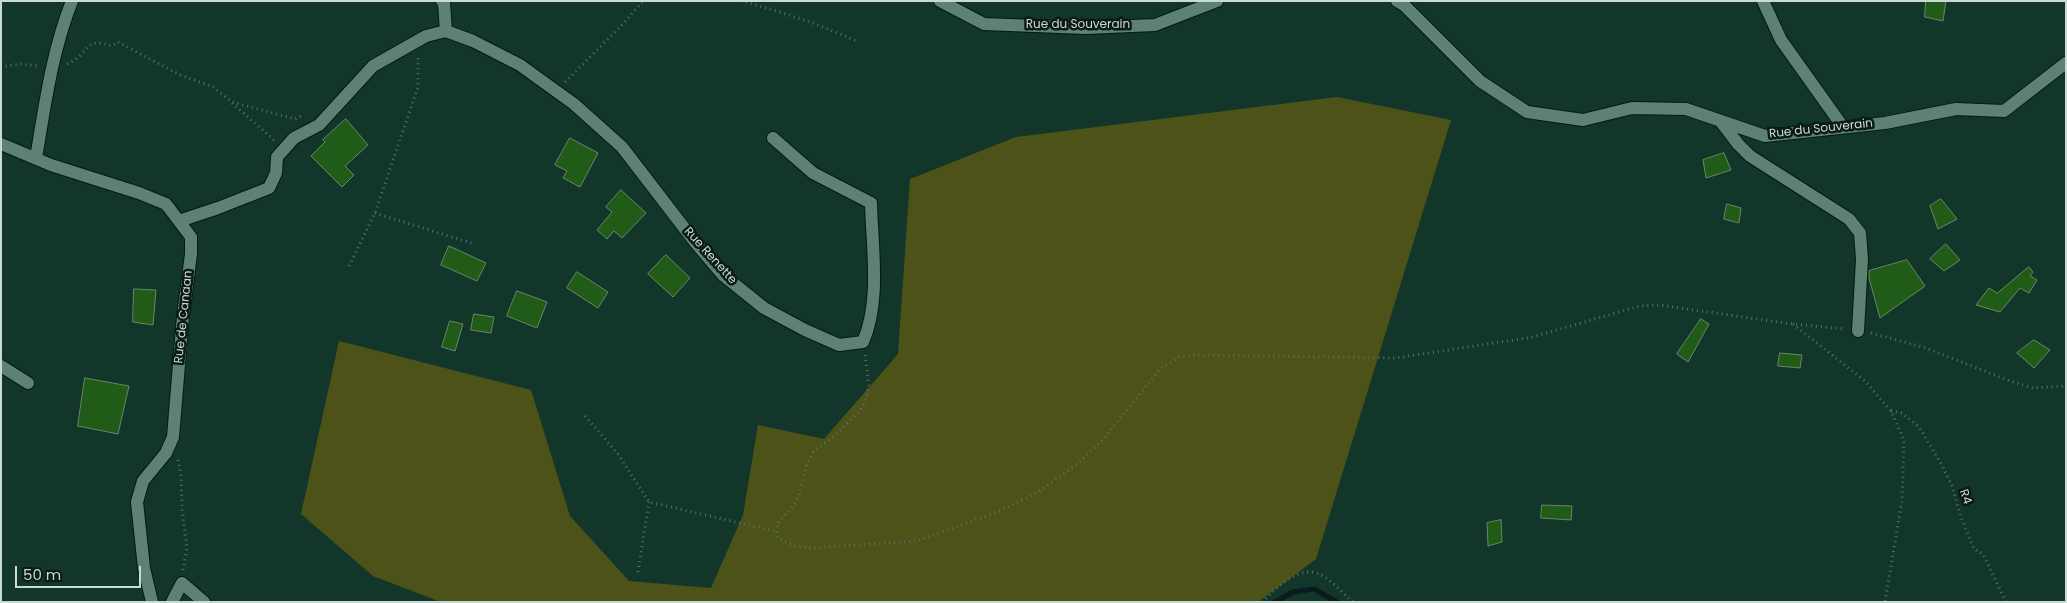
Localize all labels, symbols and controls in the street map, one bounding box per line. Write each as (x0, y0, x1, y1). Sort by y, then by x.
street label: Rue du Souverain (1026, 18, 1130, 32)
street label: Rue du Souverain (1768, 116, 1874, 142)
street label: Rue Renette (681, 225, 739, 287)
street label: Rue de Canaan (172, 270, 196, 364)
street label: R4 (1956, 488, 1974, 506)
scale bar (18, 556, 144, 588)
text: 50 m (23, 564, 61, 585)

